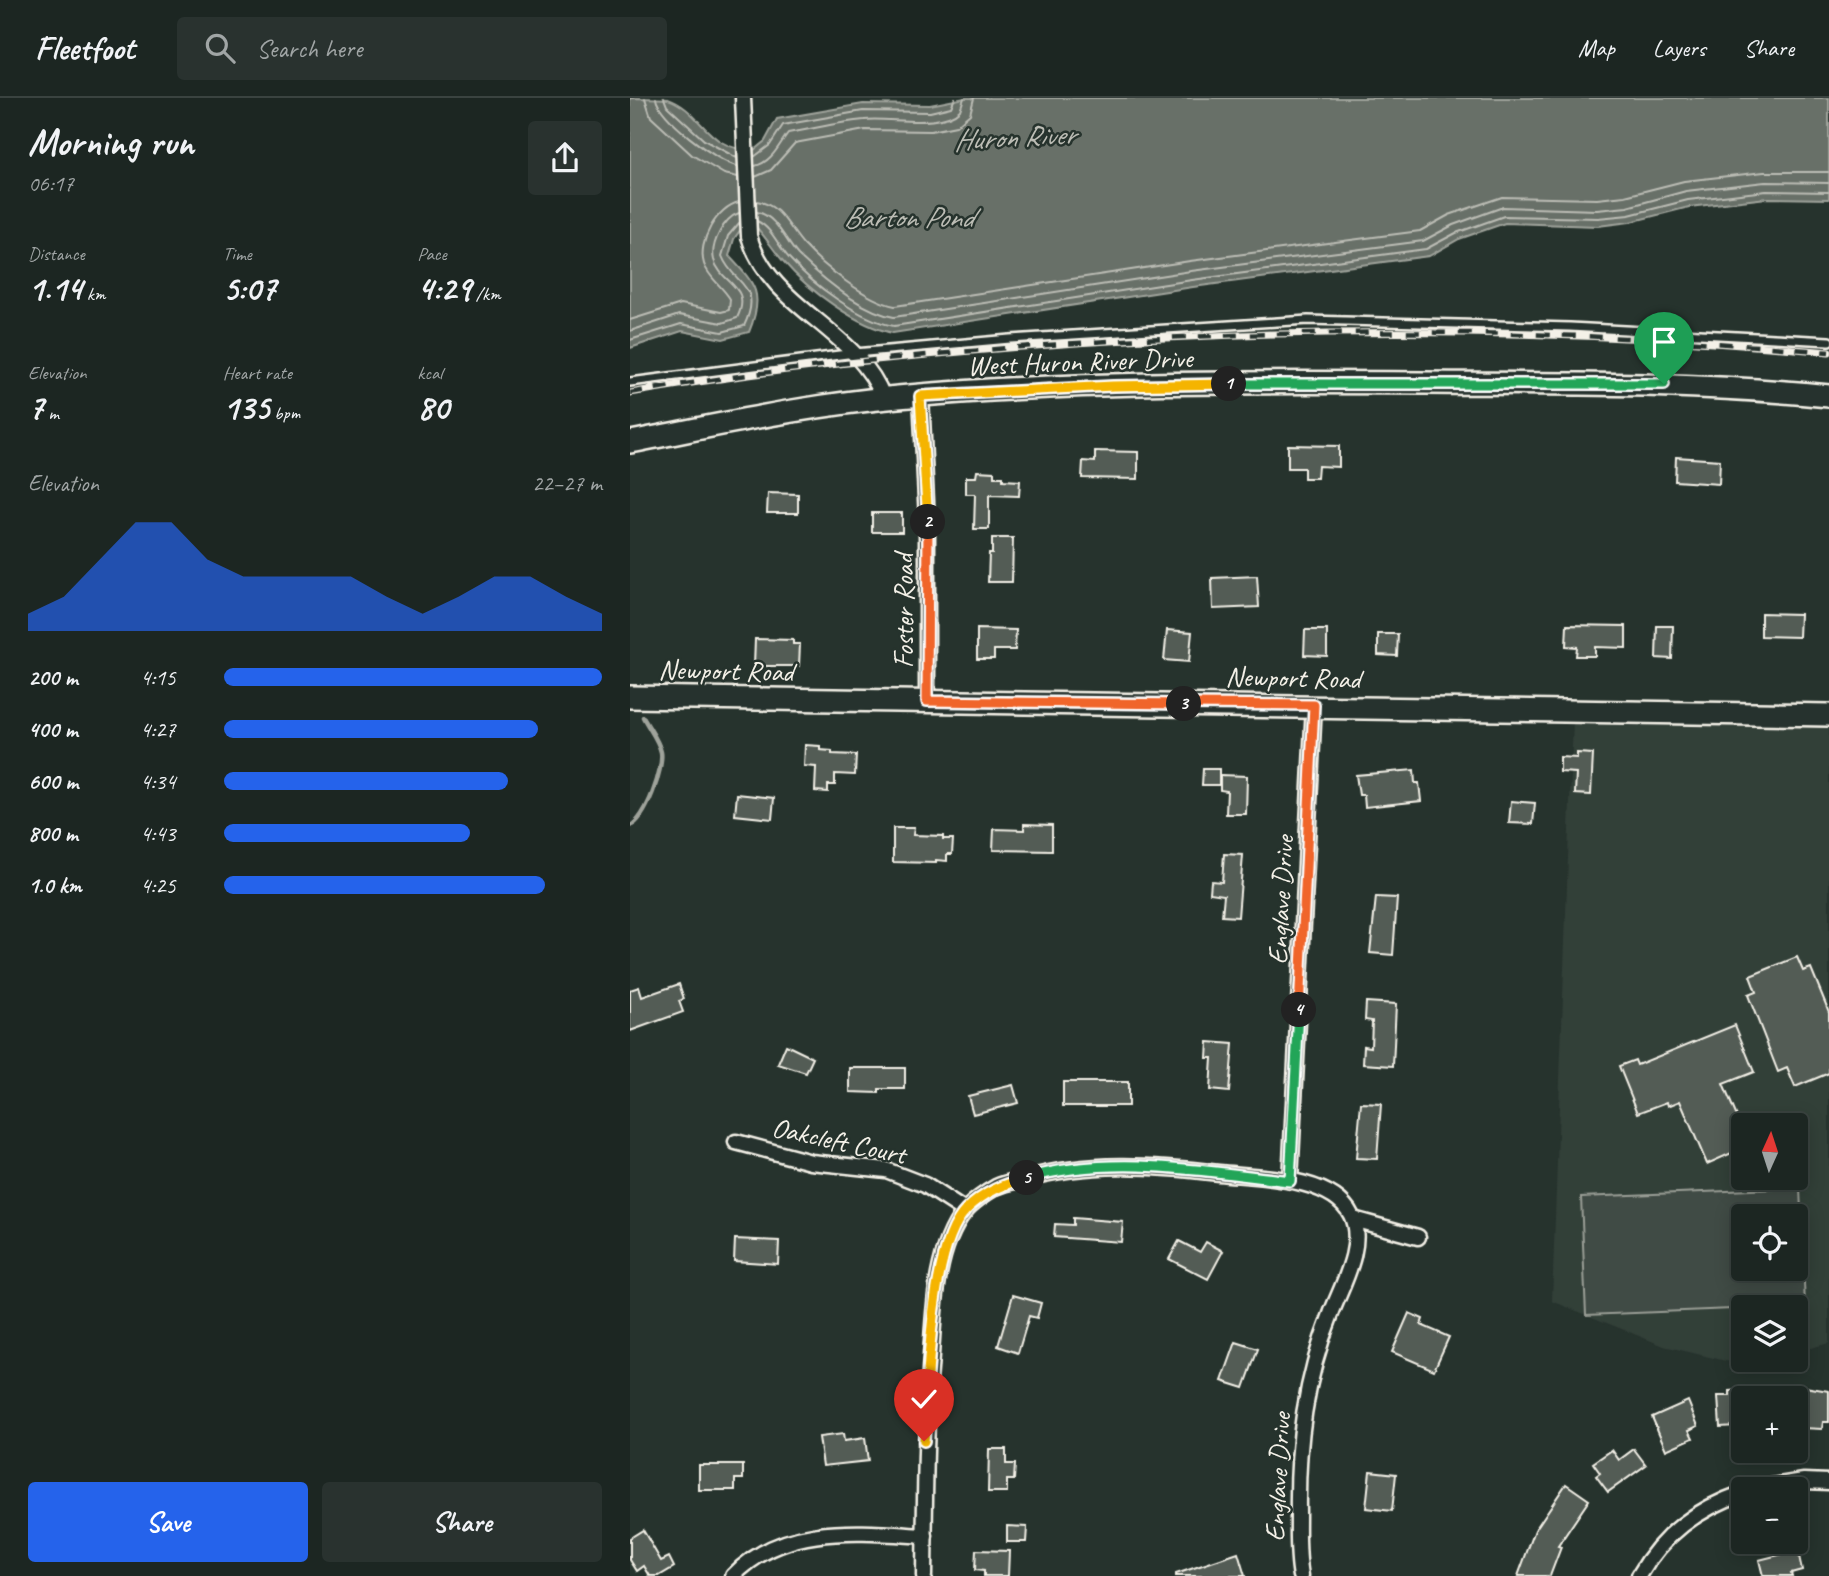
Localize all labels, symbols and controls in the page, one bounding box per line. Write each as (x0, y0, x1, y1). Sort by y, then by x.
search box (177, 17, 667, 80)
text: Fleetfoot (35, 27, 135, 69)
icon: search (201, 29, 239, 67)
text: Search here (257, 32, 363, 65)
text: Map (1578, 33, 1615, 63)
text: Layers (1653, 33, 1706, 63)
text: Share (1744, 33, 1794, 63)
water label: Huron River (953, 115, 1081, 159)
text: Morning run (28, 119, 194, 166)
button: share (528, 121, 602, 195)
text: 06:17 (28, 169, 74, 198)
water label: Barton Pond (843, 198, 982, 236)
text: Distance (28, 242, 85, 266)
text: Time (223, 242, 252, 266)
text: Pace (417, 242, 447, 266)
text: 1.14 (28, 266, 82, 311)
text: 5:07 (223, 266, 276, 311)
text: 4:29 (417, 266, 471, 311)
text: km (82, 282, 105, 306)
text: /km (471, 282, 501, 306)
pin (1634, 312, 1694, 384)
icon: arrive (1645, 323, 1683, 361)
street label: West Huron River Drive (967, 340, 1195, 383)
text: Elevation (28, 361, 86, 385)
text: Heart rate (223, 361, 292, 385)
text: kcal (417, 361, 442, 385)
pin: 1 (1212, 366, 1246, 402)
text: 1 (1224, 371, 1233, 395)
text: 7 (28, 385, 44, 430)
text: 135 (223, 385, 269, 430)
text: 80 (417, 385, 449, 430)
text: m (44, 401, 59, 425)
text: bpm (269, 401, 300, 425)
text: Elevation (28, 469, 99, 498)
text: 22–27 m (532, 469, 602, 498)
pin: 2 (910, 504, 946, 540)
text: 2 (923, 509, 932, 533)
street label: Foster Road (886, 550, 921, 668)
street label: Newport Road (658, 652, 798, 689)
street label: Newport Road (1225, 659, 1365, 696)
text: 200 m (28, 663, 78, 692)
text: 4:15 (140, 663, 176, 692)
pin: 3 (1166, 686, 1202, 722)
text: 3 (1179, 691, 1188, 715)
text: 400 m (28, 715, 78, 744)
text: 4:27 (140, 715, 176, 744)
text: 600 m (28, 767, 78, 796)
text: 4:34 (140, 767, 176, 796)
text: 800 m (28, 819, 78, 848)
text: 4:43 (140, 819, 176, 848)
street label: Englave Drive (1260, 833, 1301, 965)
text: 1.0 km (28, 871, 82, 900)
text: 4:25 (140, 871, 176, 900)
pin: 4 (1282, 992, 1316, 1028)
text: 4 (1294, 997, 1303, 1021)
street label: Oakcleft Court (769, 1109, 912, 1172)
north arrow (1731, 1113, 1808, 1190)
map controls (1731, 1113, 1808, 1554)
pin: 5 (1010, 1160, 1044, 1196)
text: 5 (1022, 1165, 1031, 1189)
button: locate (1731, 1204, 1808, 1281)
button: layers (1731, 1295, 1808, 1372)
pin (894, 1369, 954, 1441)
icon: check (905, 1380, 943, 1418)
button: + (1731, 1386, 1808, 1463)
street label: Englave Drive (1257, 1410, 1298, 1542)
button: − (1731, 1477, 1808, 1554)
button: Save (28, 1482, 308, 1562)
button: Share (322, 1482, 602, 1562)

